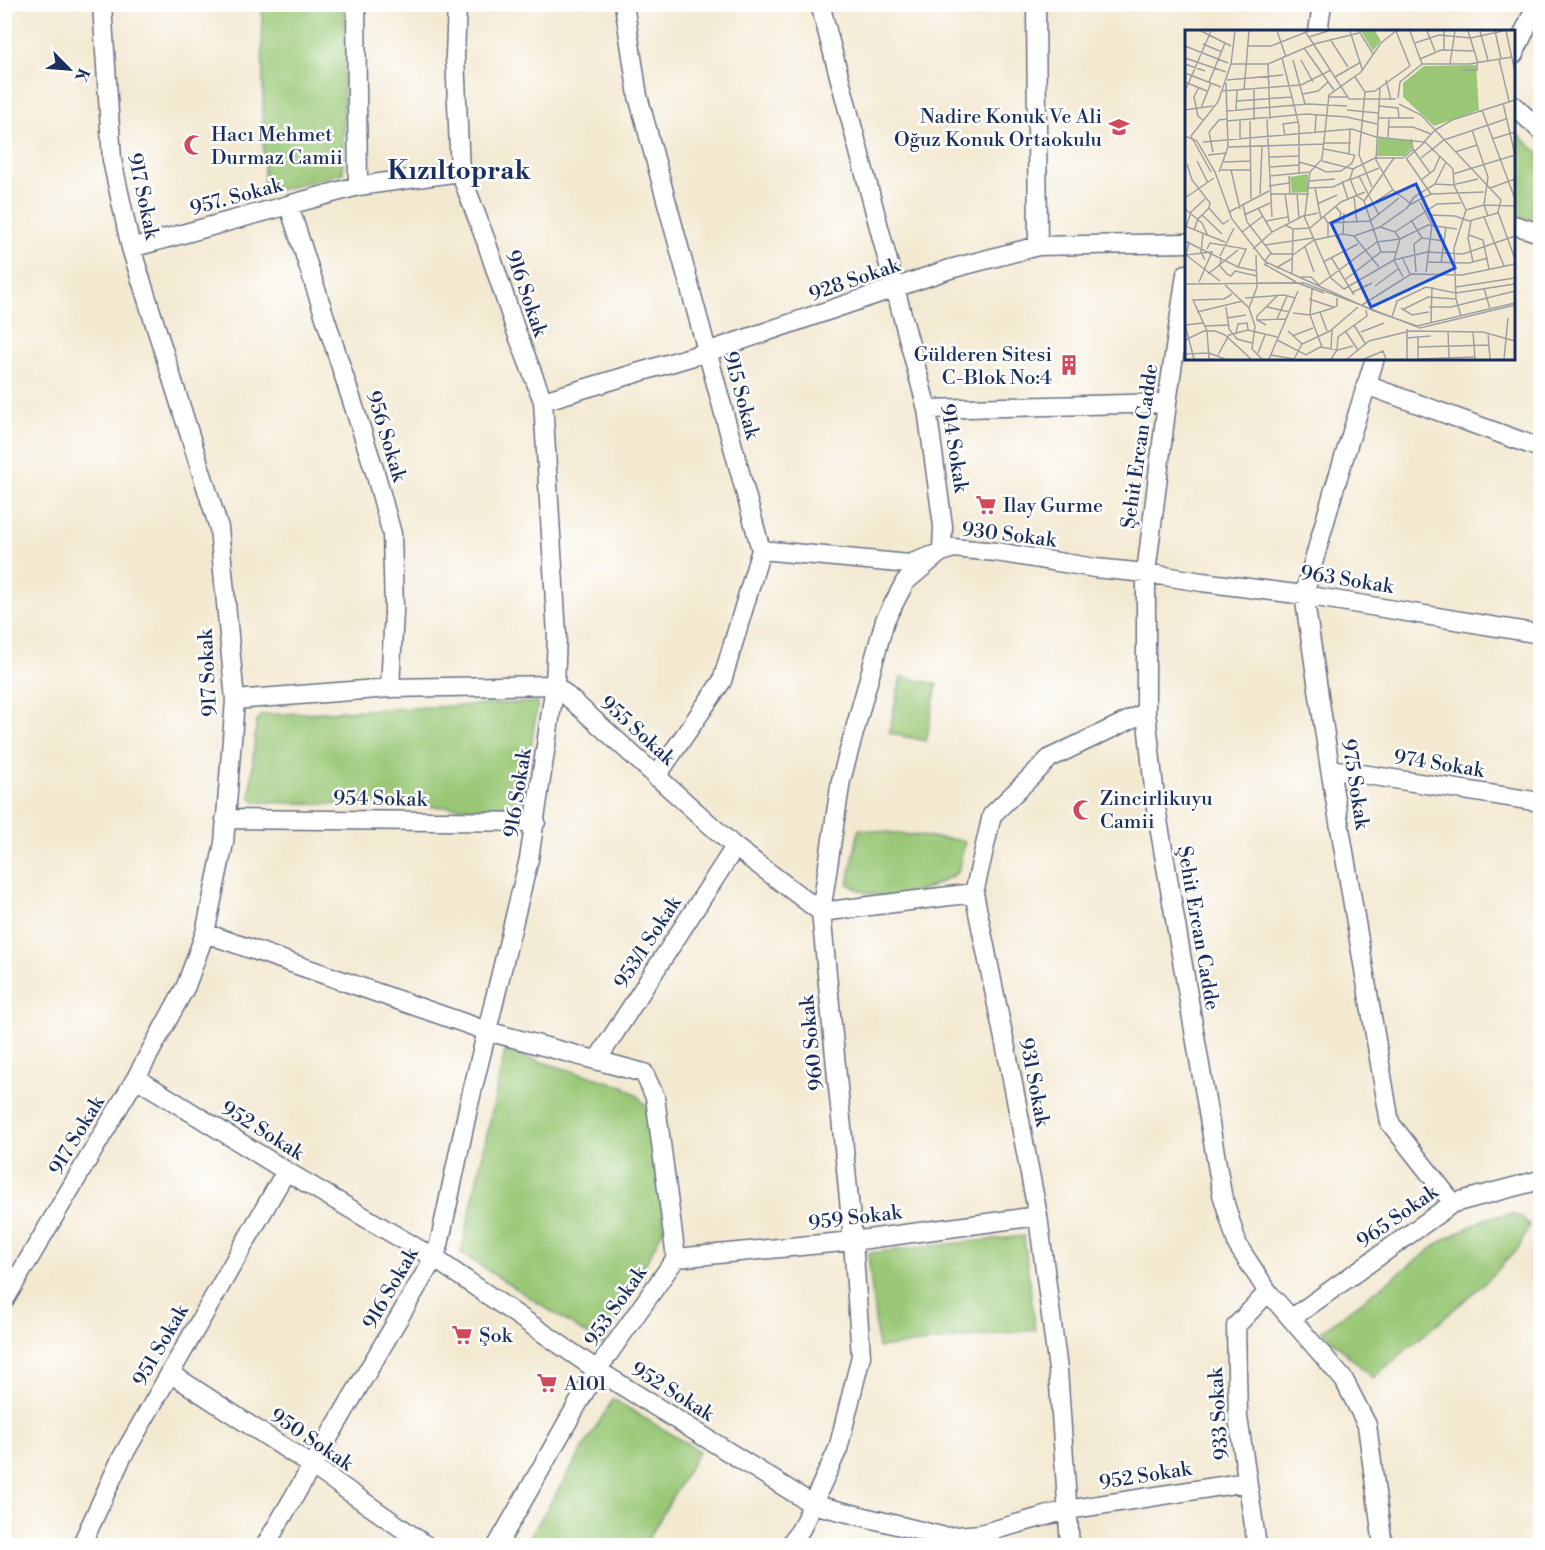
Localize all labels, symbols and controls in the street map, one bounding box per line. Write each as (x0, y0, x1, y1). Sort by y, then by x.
inset map (1185, 30, 1515, 360)
north arrow (39, 39, 99, 99)
text: K (69, 65, 93, 86)
place label: Nadire Konuk Ve Ali Oğuz Konuk Ortaokulu (894, 105, 1103, 153)
school or university icon: Nadire Konuk Ve Ali Oğuz Konuk Ortaokulu (1107, 115, 1131, 139)
place label: Hacı Mehmet Durmaz Camii (211, 123, 343, 171)
mosque icon: Hacı Mehmet Durmaz Camii (182, 133, 206, 157)
street label: 917 Sokak (121, 151, 164, 243)
district label: Kızıltoprak (388, 155, 531, 187)
street label: 957. Sokak (187, 173, 287, 222)
street label: 916 Sokak (499, 247, 553, 342)
street label: 928 Sokak (806, 253, 905, 308)
place label: Gülderen Sitesi C-Blok No:4 (914, 343, 1052, 391)
street label: 915 Sokak (717, 349, 765, 443)
building icon: Gülderen Sitesi C-Blok No:4 (1057, 353, 1081, 377)
street label: Şehit Ercan Cadde (1117, 362, 1164, 530)
street label: 956 Sokak (360, 388, 412, 486)
street label: 914 Sokak (934, 402, 973, 496)
supermarket icon: Ilay Gurme (974, 493, 998, 517)
place label: Ilay Gurme (1003, 494, 1103, 519)
street label: 930 Sokak (960, 517, 1059, 554)
street label: 963 Sokak (1299, 561, 1397, 600)
street label: 917 Sokak (194, 627, 223, 717)
street label: 955 Sokak (594, 691, 681, 772)
street label: 975 Sokak (1335, 737, 1374, 833)
street label: 916 Sokak (499, 745, 538, 840)
street label: 974 Sokak (1392, 745, 1487, 784)
street label: 954 Sokak (333, 786, 429, 813)
place label: Zincirlikuyu Camii (1100, 787, 1213, 835)
mosque icon: Zincirlikuyu Camii (1071, 798, 1095, 822)
street label: Şehit Ercan Cadde (1171, 844, 1224, 1012)
street label: 953/1 Sokak (609, 891, 688, 994)
street label: 960 Sokak (795, 992, 830, 1092)
street label: 931 Sokak (1013, 1036, 1055, 1130)
street label: 917 Sokak (44, 1090, 111, 1180)
street label: 952 Sokak (216, 1096, 310, 1167)
street label: 965 Sokak (1352, 1179, 1445, 1254)
street label: 959 Sokak (807, 1200, 905, 1237)
street label: 916 Sokak (358, 1242, 425, 1334)
street label: 953 Sokak (579, 1260, 654, 1352)
street label: 951 Sokak (128, 1299, 195, 1391)
supermarket icon: Şok (450, 1323, 474, 1347)
place label: Şok (479, 1324, 514, 1349)
street label: 952 Sokak (626, 1357, 720, 1428)
street label: 933 Sokak (1204, 1365, 1235, 1461)
supermarket icon: A101 (535, 1371, 559, 1395)
place label: A101 (563, 1372, 607, 1397)
street label: 950 Sokak (265, 1403, 359, 1478)
street label: 952 Sokak (1097, 1457, 1195, 1496)

